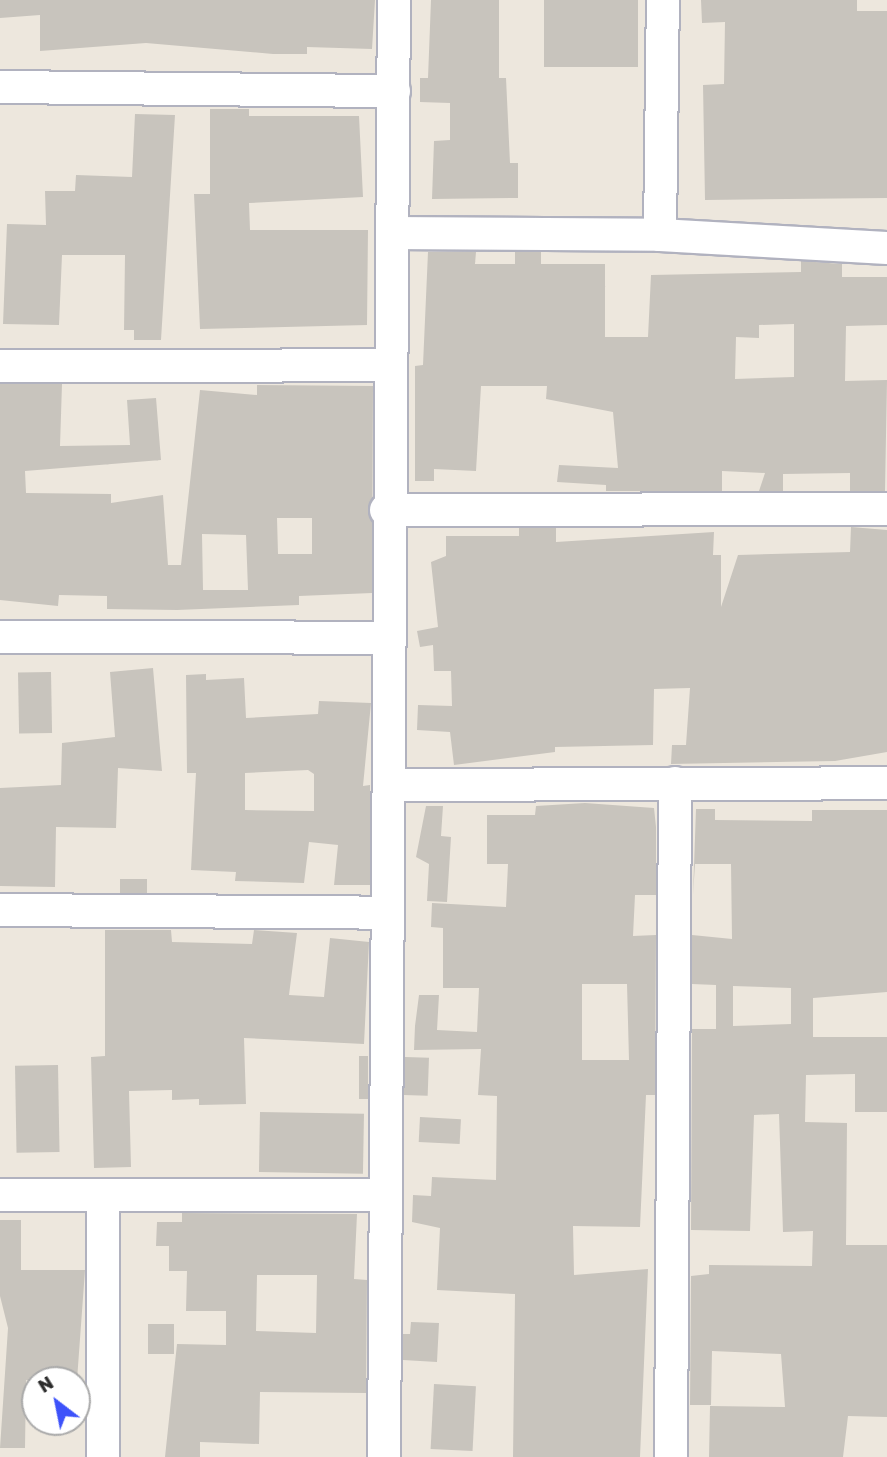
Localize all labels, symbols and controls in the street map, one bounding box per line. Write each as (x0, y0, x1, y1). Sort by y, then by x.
north arrow (21, 1366, 91, 1436)
text: N (34, 1371, 58, 1398)

